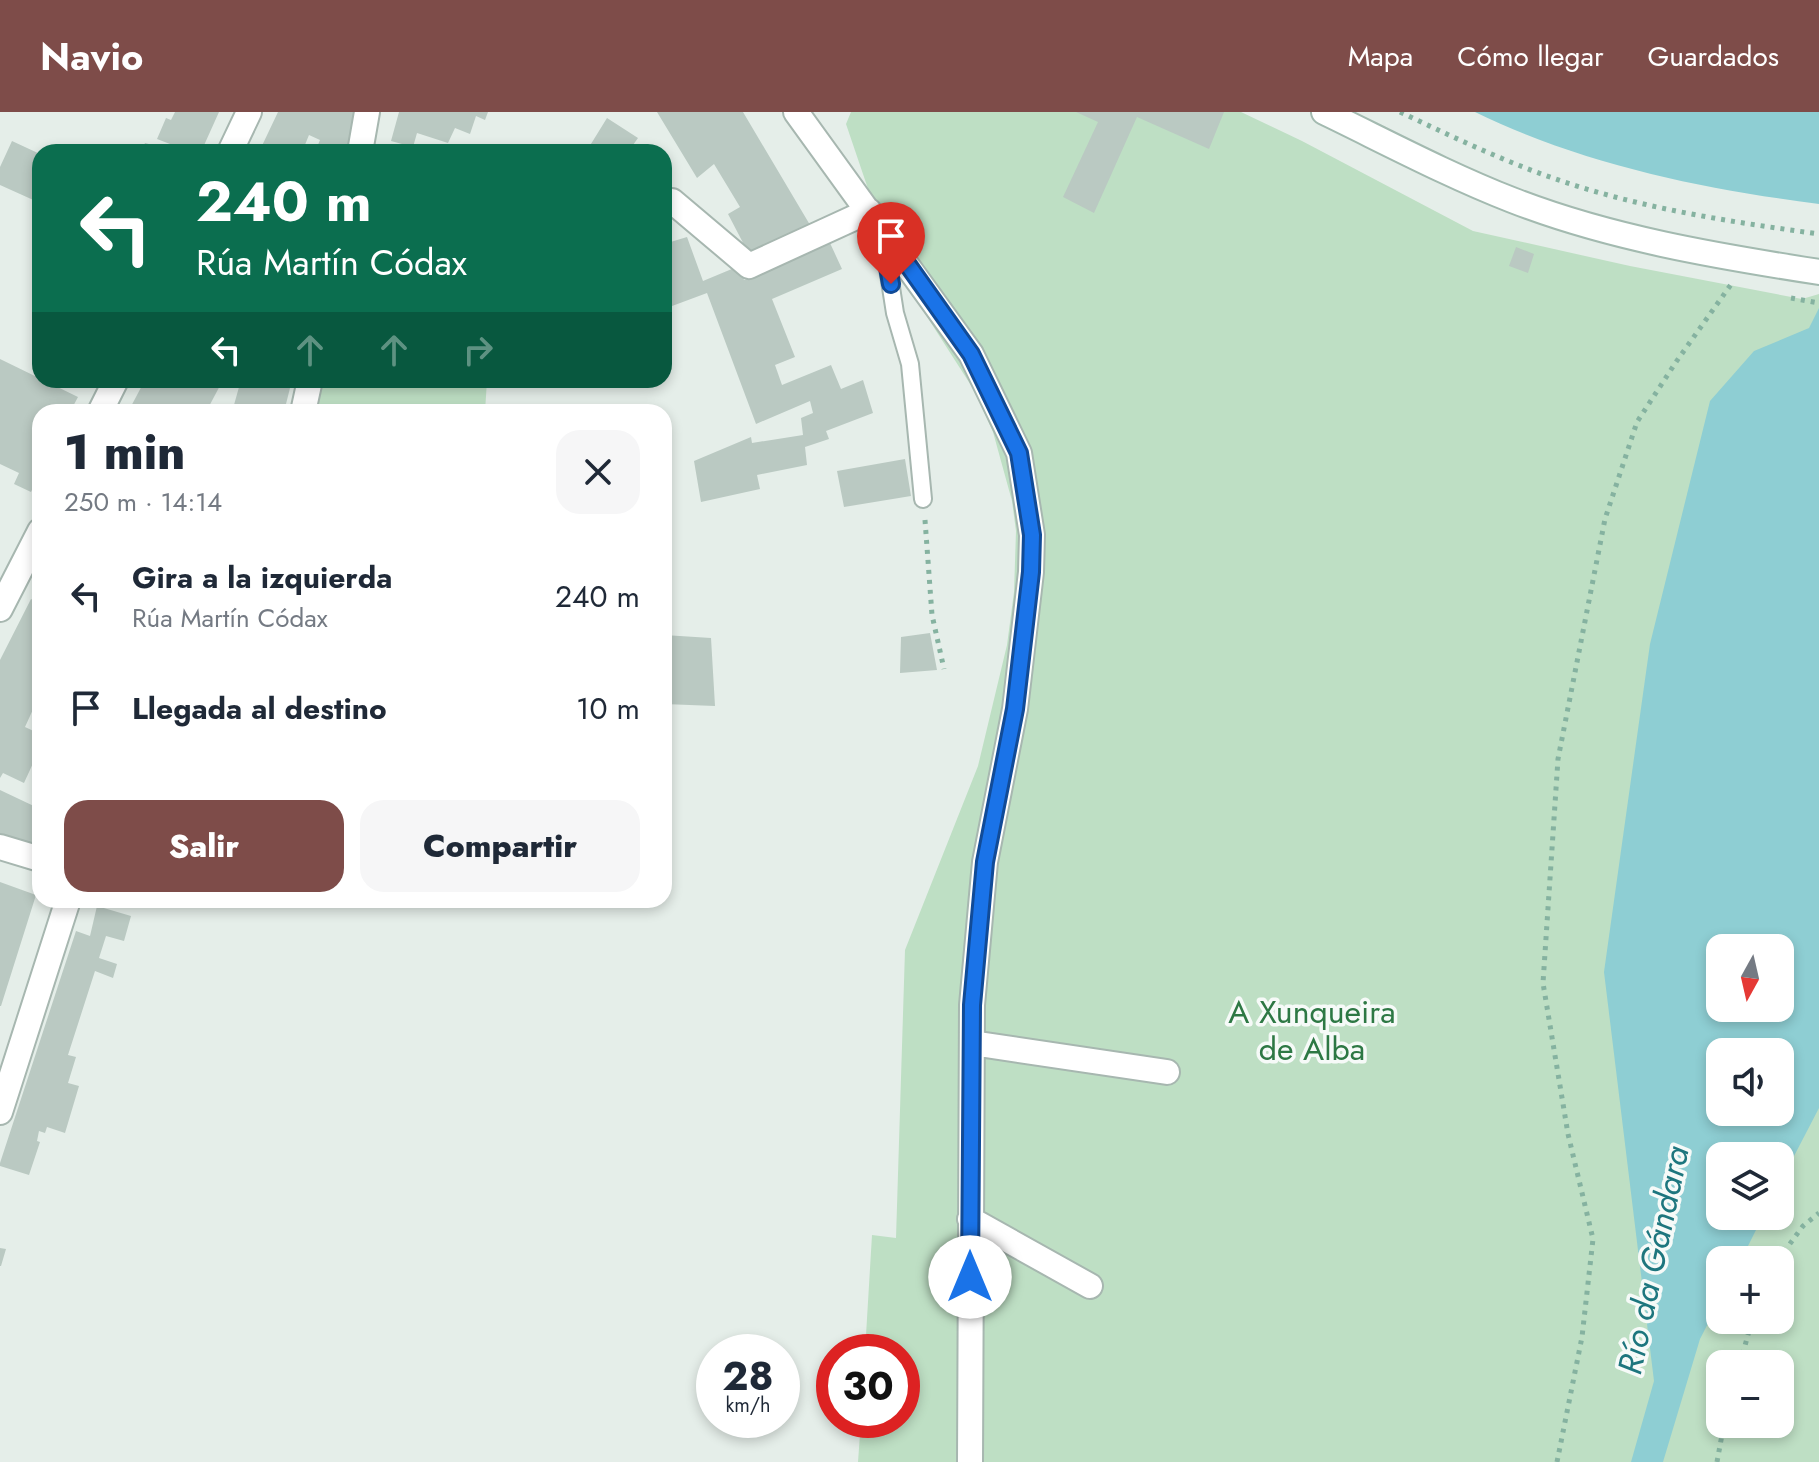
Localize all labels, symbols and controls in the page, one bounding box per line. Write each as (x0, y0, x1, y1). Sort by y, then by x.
text: Navio (40, 29, 143, 84)
text: Mapa (1348, 36, 1413, 77)
text: Cómo llegar (1457, 36, 1604, 77)
text: Guardados (1648, 36, 1779, 77)
text: 240 m (196, 161, 372, 242)
icon: left (64, 176, 168, 280)
pin (857, 202, 925, 284)
icon: arrive (869, 214, 913, 258)
text: Rúa Martín Códax (196, 236, 467, 288)
icon: left (204, 328, 248, 372)
icon: ahead (288, 328, 332, 372)
icon: ahead (372, 328, 416, 372)
icon: right (456, 328, 500, 372)
text: 1 min (64, 418, 185, 487)
button: close (556, 430, 640, 514)
text: 250 m · 14:14 (64, 483, 222, 521)
text: Gira a la izquierda (132, 556, 392, 599)
icon: left (64, 574, 108, 618)
text: 240 m (555, 575, 640, 618)
text: Rúa Martín Códax (132, 599, 328, 637)
icon: arrive (64, 686, 108, 730)
text: Llegada al destino (132, 687, 387, 730)
text: 10 m (576, 687, 640, 730)
button: Salir (64, 800, 344, 892)
button: Compartir (360, 800, 640, 892)
north arrow (1706, 934, 1794, 1022)
map controls (1706, 934, 1794, 1438)
park label: A Xunqueira de Alba (1228, 989, 1396, 1072)
button: sound (1706, 1038, 1794, 1126)
water label: Río da Gándara (1605, 1141, 1702, 1379)
button: layers (1706, 1142, 1794, 1230)
position arrow (928, 1235, 1012, 1319)
button: + (1706, 1246, 1794, 1334)
speed limit sign: 30 (816, 1334, 920, 1438)
text: 28 (722, 1347, 774, 1405)
button: − (1706, 1350, 1794, 1438)
text: km/h (725, 1391, 771, 1420)

